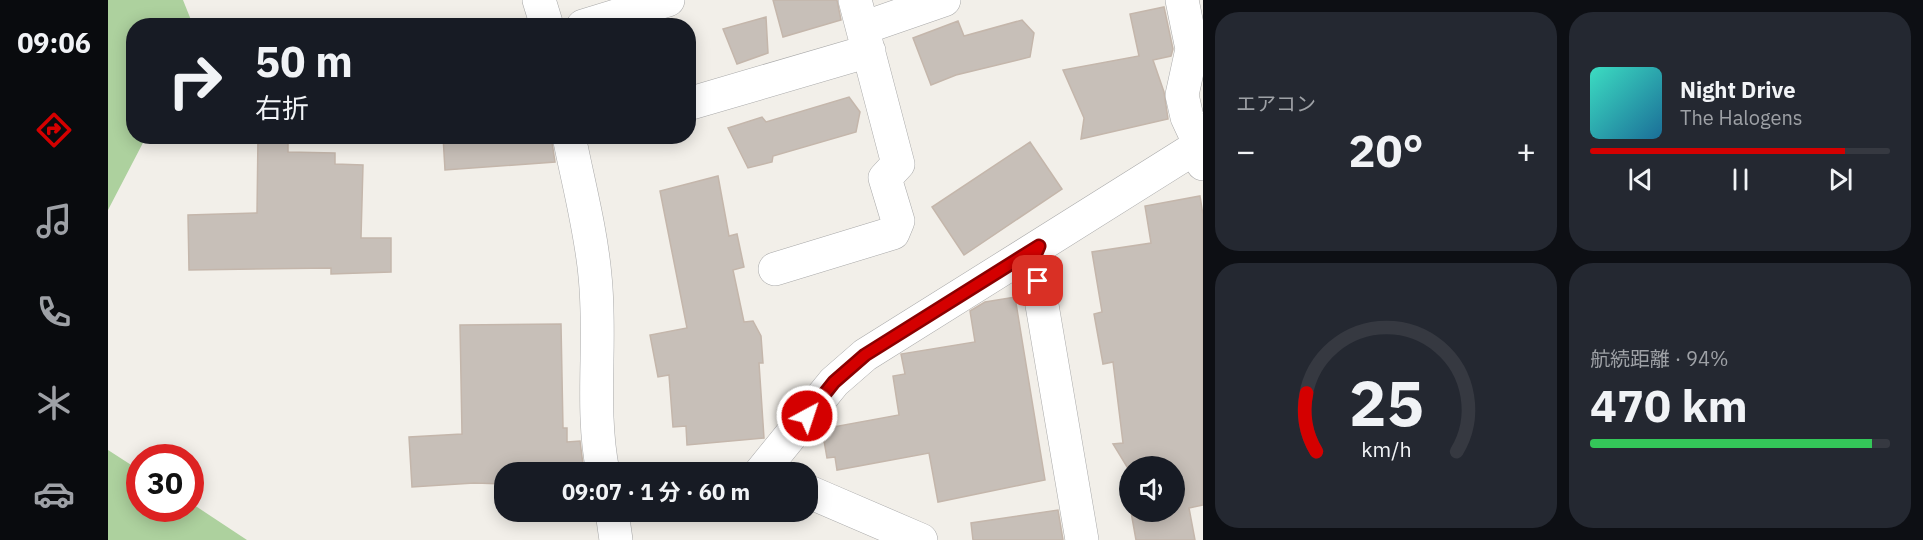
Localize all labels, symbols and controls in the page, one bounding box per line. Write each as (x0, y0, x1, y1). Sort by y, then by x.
text: 09:06 (17, 25, 91, 60)
text: 50 m (255, 34, 353, 89)
icon: right (156, 42, 234, 120)
text: Night Drive (1680, 75, 1796, 104)
text: 右折 (255, 90, 309, 125)
text: エアコン (1236, 90, 1316, 117)
text: The Halogens (1680, 104, 1802, 131)
icon: directions (33, 109, 75, 151)
text: 20° (1348, 121, 1424, 179)
text: − (1236, 129, 1256, 172)
text: + (1516, 129, 1536, 172)
icon: previous (1624, 163, 1657, 196)
icon: pause (1724, 163, 1757, 196)
icon: next (1824, 163, 1857, 196)
icon: music (33, 200, 75, 242)
pin (1012, 255, 1063, 306)
icon: arrive (1021, 264, 1054, 297)
icon: phone (33, 291, 75, 333)
text: 航続距離 · 94% (1590, 345, 1729, 372)
text: 25 (1349, 362, 1423, 443)
text: 470 km (1590, 376, 1748, 434)
icon: climate (33, 382, 75, 424)
position arrow (775, 384, 839, 448)
text: km/h (1361, 436, 1411, 464)
speed limit sign: 30 (126, 444, 204, 522)
map controls (1119, 456, 1185, 522)
button: sound (1119, 456, 1185, 522)
icon: car (33, 473, 75, 515)
text: 09:07 · 1 分 · 60 m (562, 477, 750, 506)

